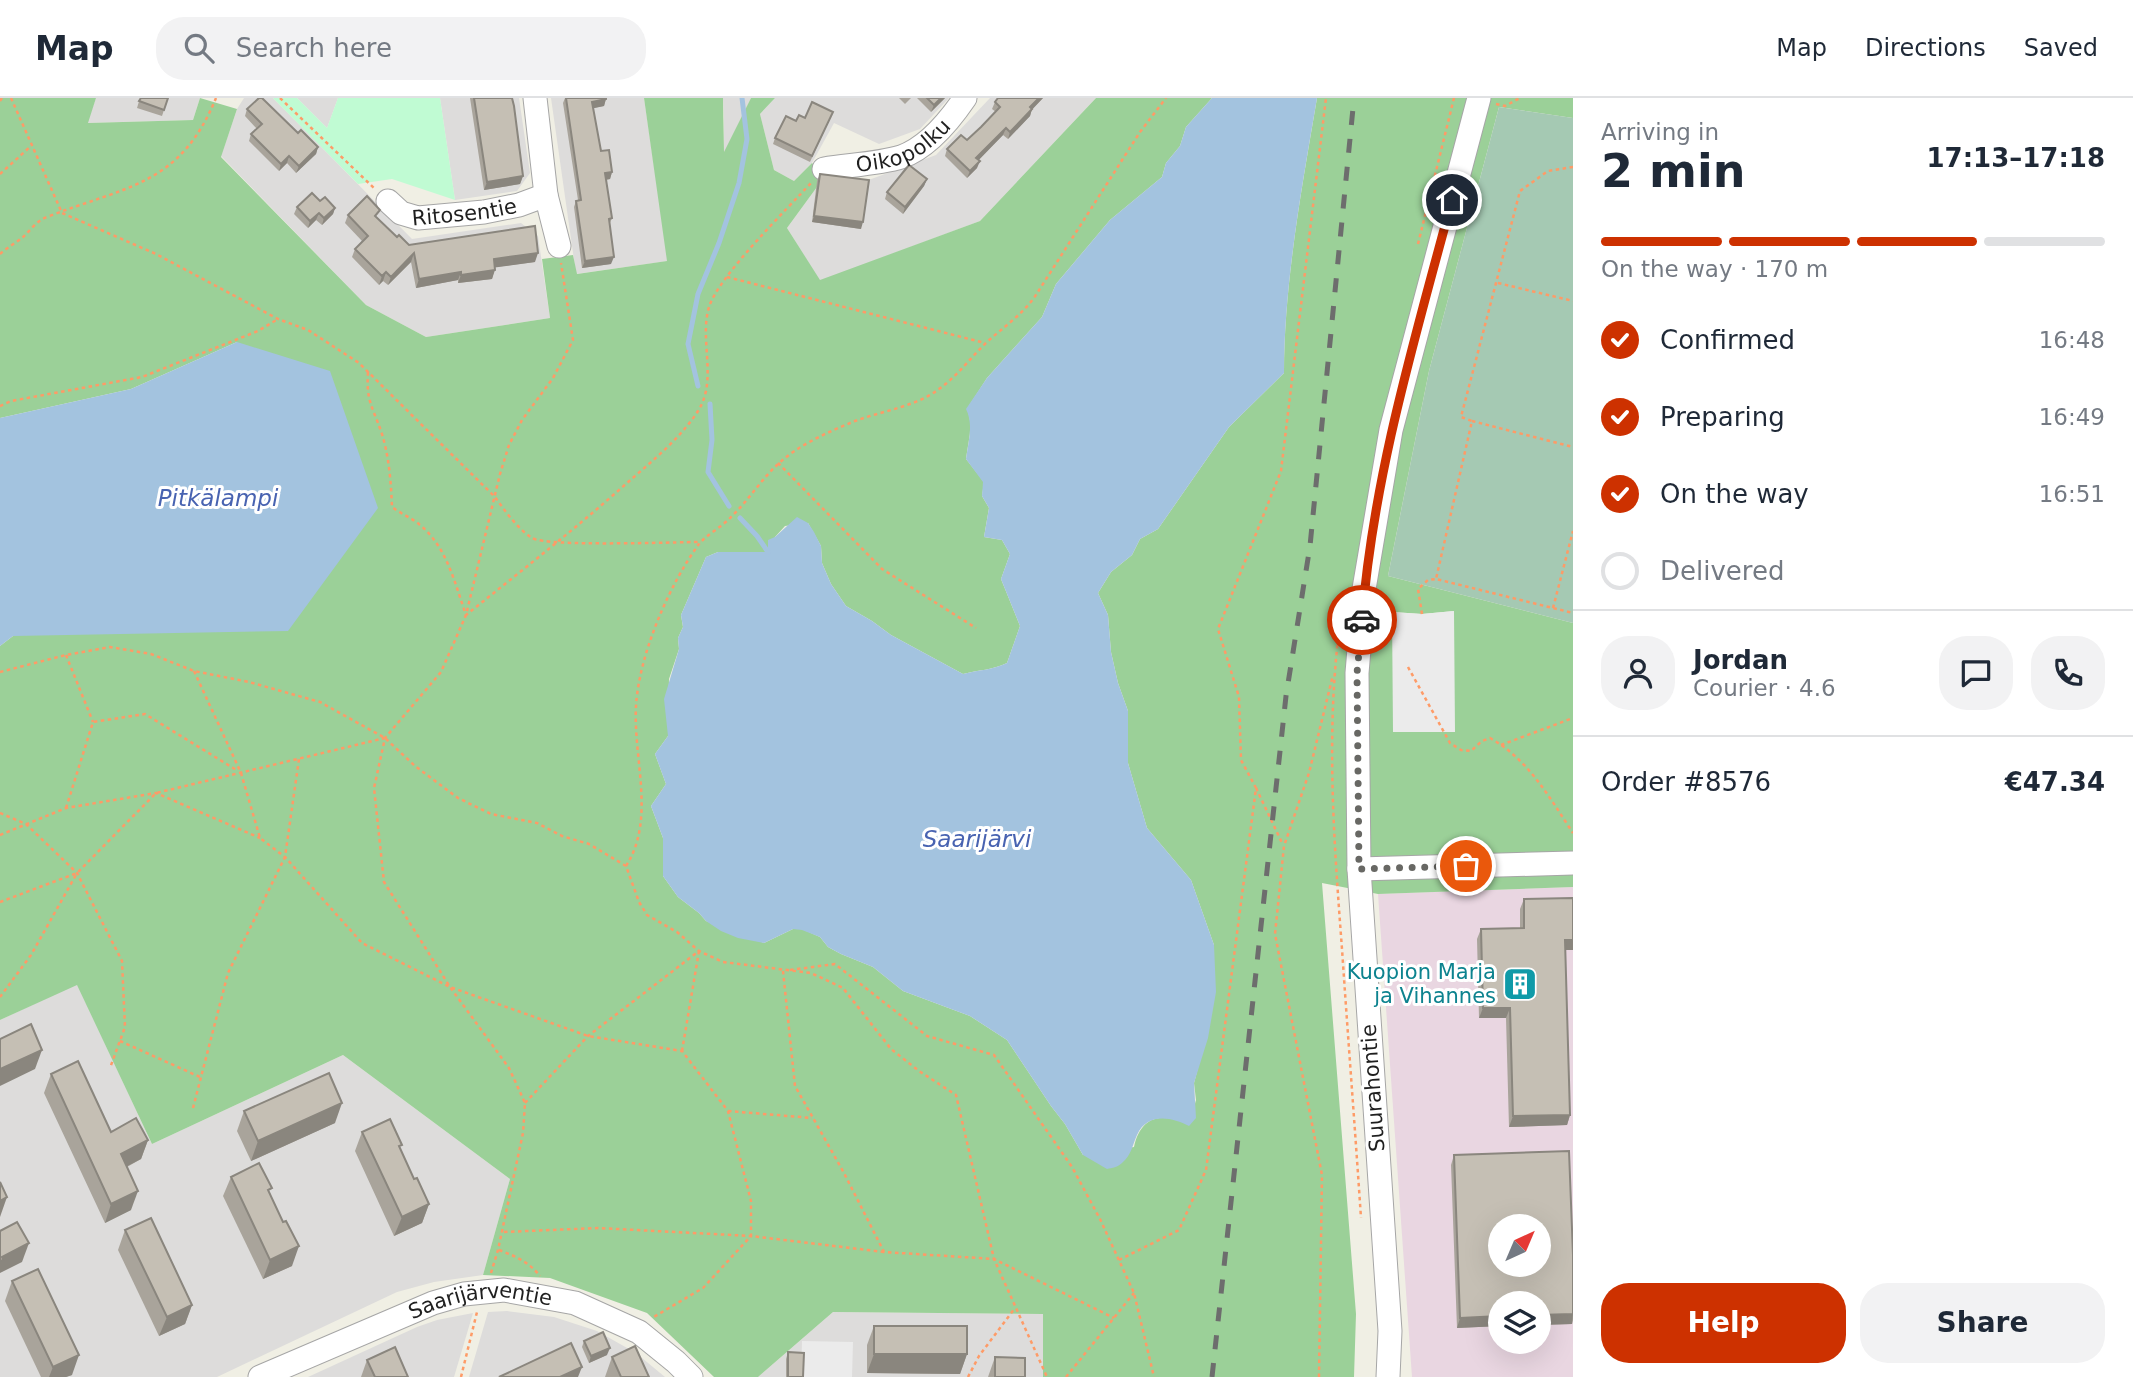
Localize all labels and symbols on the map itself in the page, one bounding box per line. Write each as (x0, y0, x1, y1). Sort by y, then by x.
street label: Oikopolku (855, 114, 955, 177)
pin (1422, 170, 1482, 230)
street label: Ritosentie (411, 194, 519, 231)
water label: Pitkälampi (158, 485, 279, 511)
courier (1327, 585, 1397, 655)
water label: Saarijärvi (923, 826, 1032, 852)
pin (1436, 836, 1496, 896)
place label: Kuopion Marja ja Vihannes (1347, 960, 1496, 1008)
building icon: Kuopion Marja ja Vihannes (1501, 965, 1539, 1003)
street label: Suurahontie (1357, 1023, 1389, 1153)
north arrow (1488, 1214, 1550, 1278)
street label: Saarijärventie (405, 1277, 554, 1324)

